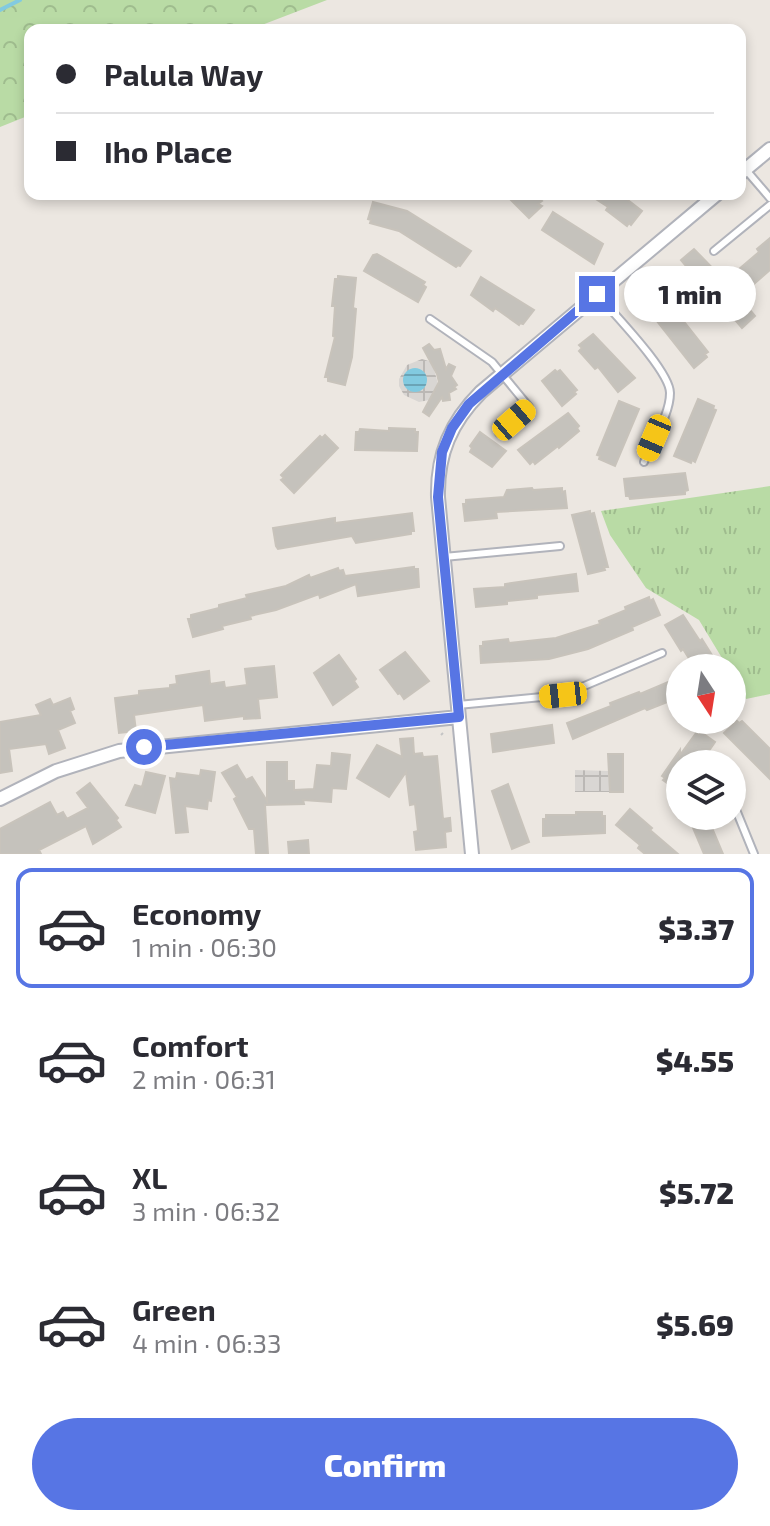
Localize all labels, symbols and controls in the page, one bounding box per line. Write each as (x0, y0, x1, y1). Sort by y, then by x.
text: Palula Way (104, 56, 263, 92)
text: Iho Place (104, 133, 232, 169)
callout: 1 min (625, 266, 757, 322)
route end (579, 276, 615, 312)
text: 1 min (658, 278, 722, 309)
car (488, 395, 540, 445)
car (634, 411, 674, 465)
north arrow (666, 654, 746, 734)
map controls (666, 654, 746, 830)
car (538, 681, 588, 709)
route start (126, 729, 162, 765)
button: layers (666, 750, 746, 830)
icon: car (36, 892, 108, 964)
text: Economy (132, 895, 261, 931)
text: $3.37 (658, 910, 734, 946)
text: 1 min · 06:30 (132, 931, 277, 962)
icon: car (36, 1024, 108, 1096)
text: Comfort (132, 1027, 249, 1063)
text: $4.55 (656, 1042, 734, 1078)
text: 2 min · 06:31 (132, 1063, 276, 1094)
icon: car (36, 1156, 108, 1228)
text: XL (132, 1159, 167, 1195)
text: $5.72 (659, 1174, 734, 1210)
text: 3 min · 06:32 (132, 1195, 280, 1226)
icon: car (36, 1288, 108, 1360)
text: Green (132, 1291, 216, 1327)
text: $5.69 (656, 1306, 734, 1342)
text: 4 min · 06:33 (132, 1327, 281, 1358)
button: Confirm (32, 1418, 738, 1510)

